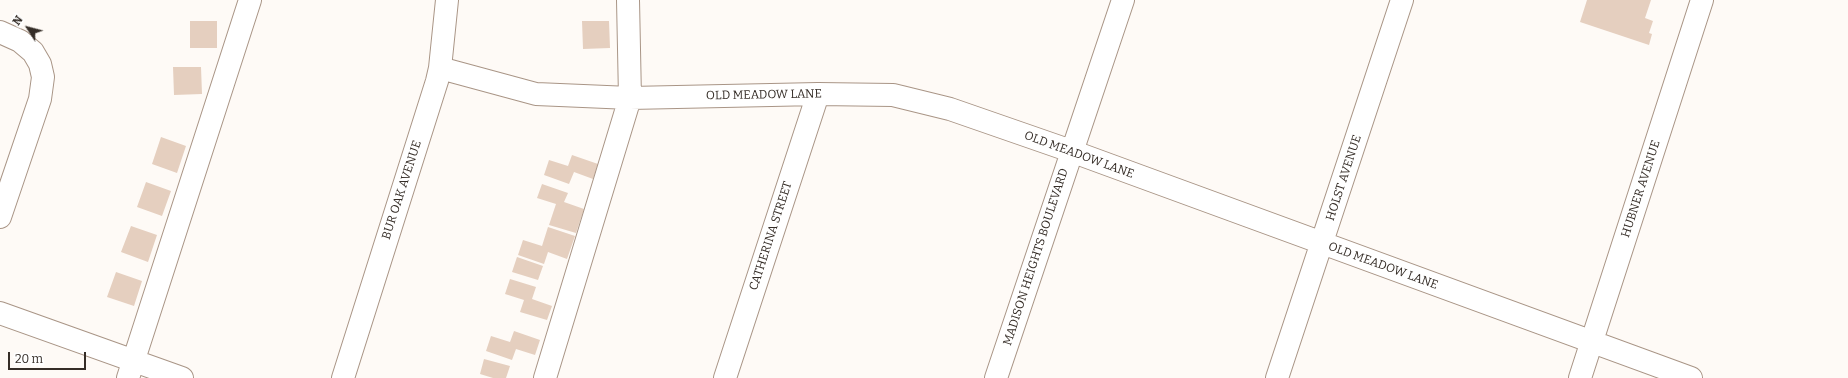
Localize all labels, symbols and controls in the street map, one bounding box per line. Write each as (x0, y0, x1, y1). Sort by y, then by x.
north arrow (8, 8, 48, 48)
text: N (10, 13, 26, 28)
street label: OLD MEADOW LANE (706, 87, 822, 103)
street label: OLD MEADOW LANE (1022, 128, 1136, 182)
street label: HOLST AVENUE (1323, 133, 1365, 223)
street label: HUBNER AVENUE (1618, 138, 1664, 240)
street label: BUR OAK AVENUE (379, 139, 425, 241)
street label: MADISON HEIGHTS BOULEVARD (1000, 166, 1072, 348)
street label: CATHERINA STREET (747, 180, 795, 292)
street label: OLD MEADOW LANE (1326, 239, 1440, 293)
scale bar (10, 344, 88, 370)
text: 20 m (15, 352, 43, 366)

